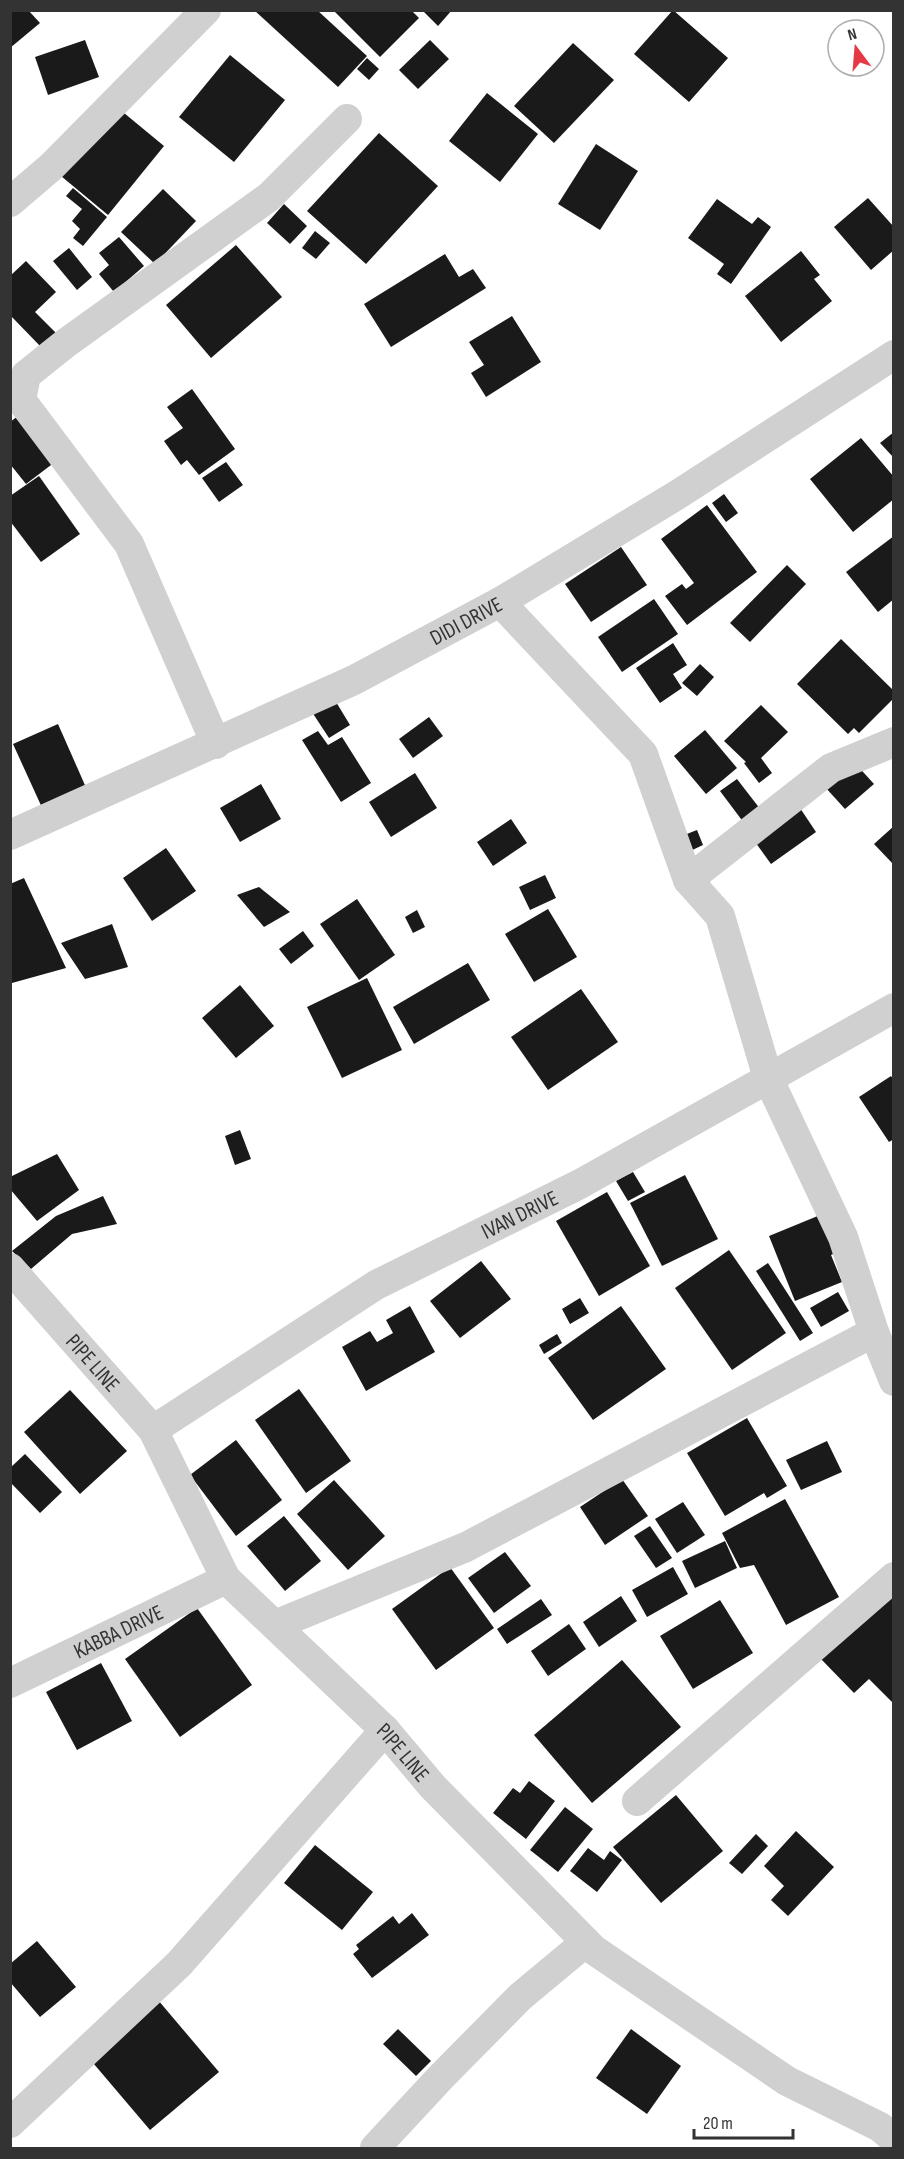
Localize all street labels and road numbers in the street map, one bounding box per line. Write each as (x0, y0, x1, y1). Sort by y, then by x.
street label: DIDI DRIVE (425, 591, 507, 652)
street label: IVAN DRIVE (477, 1185, 563, 1246)
street label: PIPE LINE (59, 1329, 125, 1398)
street label: KABBA DRIVE (70, 1599, 168, 1665)
street label: PIPE LINE (371, 1717, 435, 1788)

